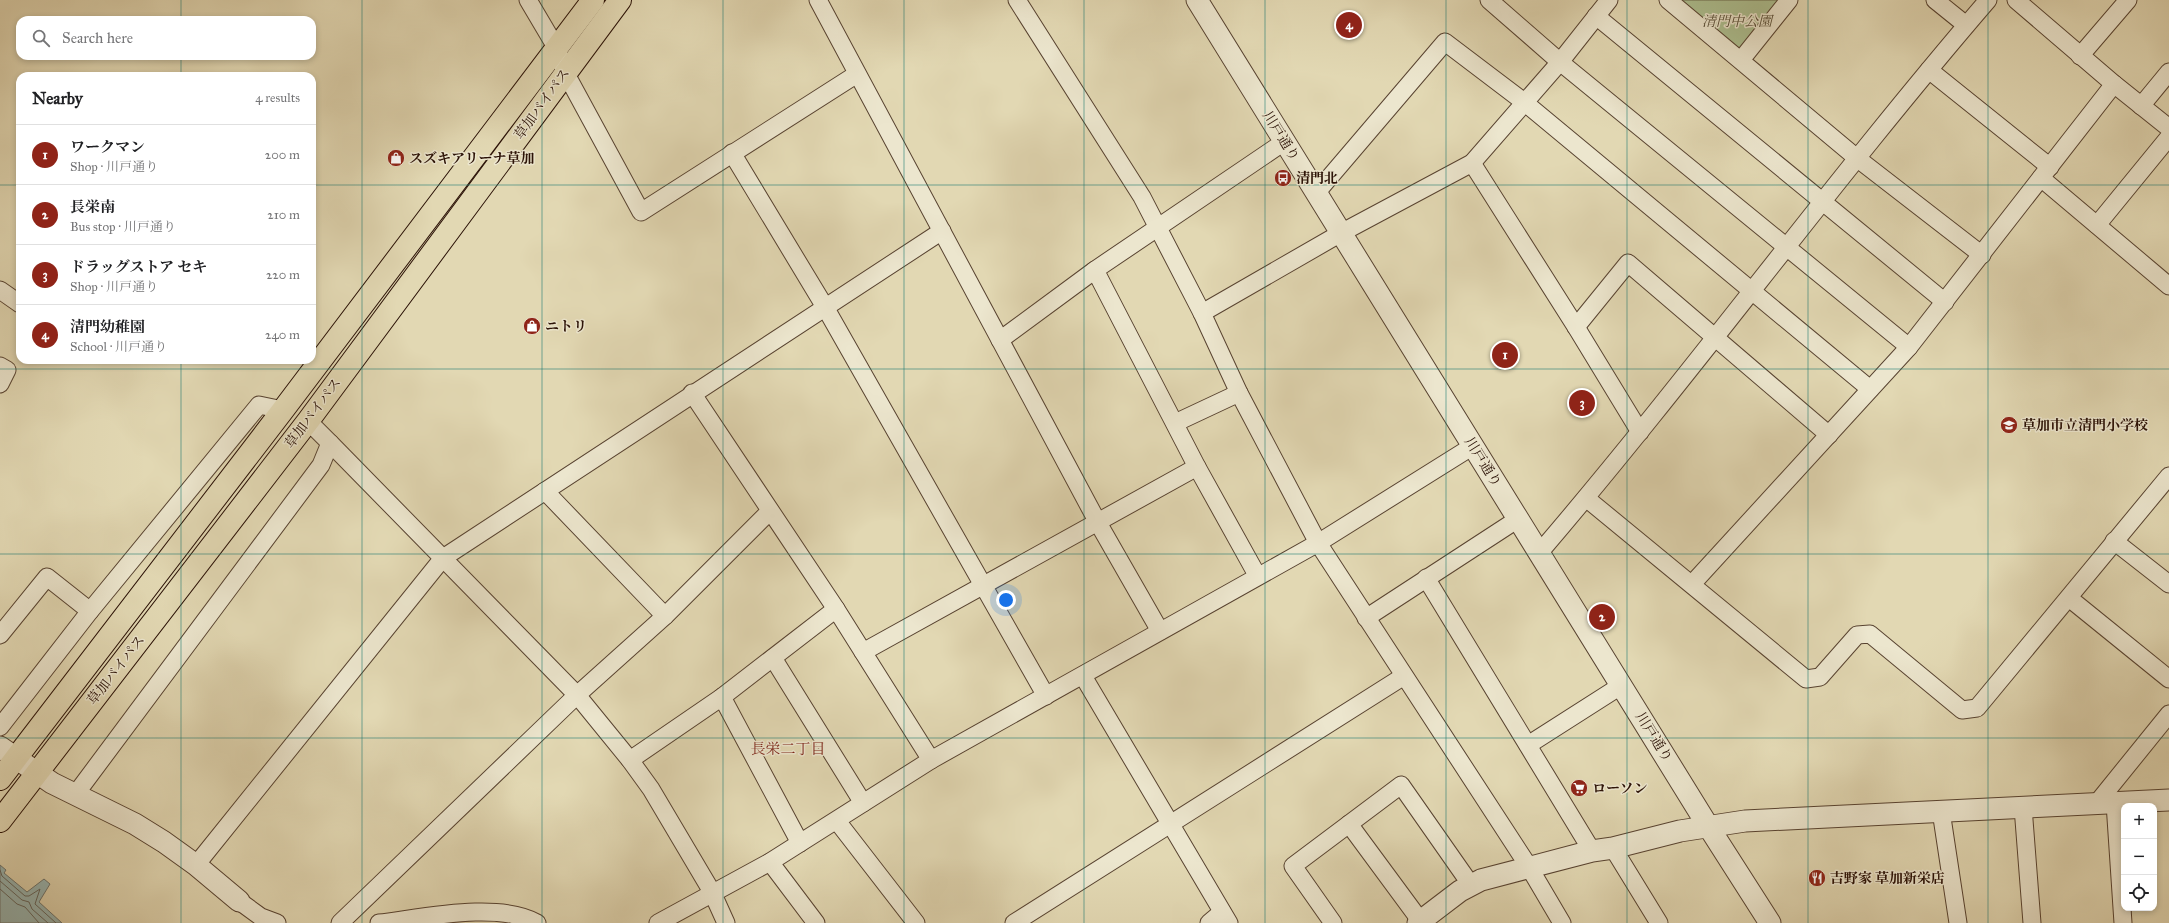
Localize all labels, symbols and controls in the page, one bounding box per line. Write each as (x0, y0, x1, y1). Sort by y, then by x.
pin: 4 (1336, 10, 1362, 40)
park label: 清門中公園 (1702, 13, 1774, 30)
search box (16, 16, 316, 60)
icon: search (30, 27, 52, 49)
text: Search here (62, 29, 133, 47)
street label: 草加バイパス (511, 65, 573, 143)
text: Nearby (32, 88, 83, 109)
text: 4 results (255, 90, 300, 106)
street label: 川戸通り (1259, 108, 1303, 164)
text: ワークマン (70, 138, 145, 156)
text: 1 (42, 147, 48, 163)
text: 200 m (265, 147, 300, 163)
shop icon: スズキアリーナ草加 (386, 148, 406, 168)
place label: スズキアリーナ草加 (409, 150, 534, 167)
text: Shop · 川戸通り (70, 159, 158, 175)
bus stop icon: 清門北 (1273, 168, 1293, 188)
place label: 清門北 (1296, 170, 1338, 187)
text: 長栄南 (70, 198, 115, 216)
text: 2 (42, 207, 48, 223)
text: 210 m (267, 207, 300, 223)
text: Bus stop · 川戸通り (70, 219, 176, 235)
text: ドラッグストア セキ (70, 258, 207, 276)
text: 3 (42, 267, 48, 283)
text: 220 m (266, 267, 300, 283)
text: Shop · 川戸通り (70, 279, 158, 295)
shop icon: ニトリ (522, 316, 542, 336)
text: 清門幼稚園 (70, 318, 145, 336)
place label: ニトリ (545, 318, 587, 335)
text: 4 (41, 327, 49, 343)
text: 240 m (265, 327, 300, 343)
text: School · 川戸通り (70, 339, 167, 355)
pin: 1 (1492, 340, 1518, 370)
street label: 草加バイパス (281, 374, 345, 452)
pin: 3 (1569, 388, 1595, 418)
school or university icon: 草加市立清門小学校 (1999, 415, 2019, 435)
place label: 草加市立清門小学校 (2022, 417, 2148, 434)
street label: 川戸通り (1461, 434, 1505, 490)
your location (996, 590, 1016, 610)
pin: 2 (1589, 602, 1615, 632)
street label: 草加バイパス (84, 632, 148, 708)
street label: 川戸通り (1632, 709, 1676, 765)
district label: 長栄二丁目 (750, 740, 826, 758)
supermarket icon: ローソン (1569, 778, 1589, 798)
place label: ローソン (1592, 780, 1647, 797)
map controls (2121, 803, 2157, 911)
button: + (2121, 803, 2157, 839)
button: − (2121, 839, 2157, 875)
restaurant icon: 吉野家 草加新栄店 (1807, 868, 1827, 888)
place label: 吉野家 草加新栄店 (1830, 870, 1945, 887)
button: locate (2121, 875, 2157, 911)

